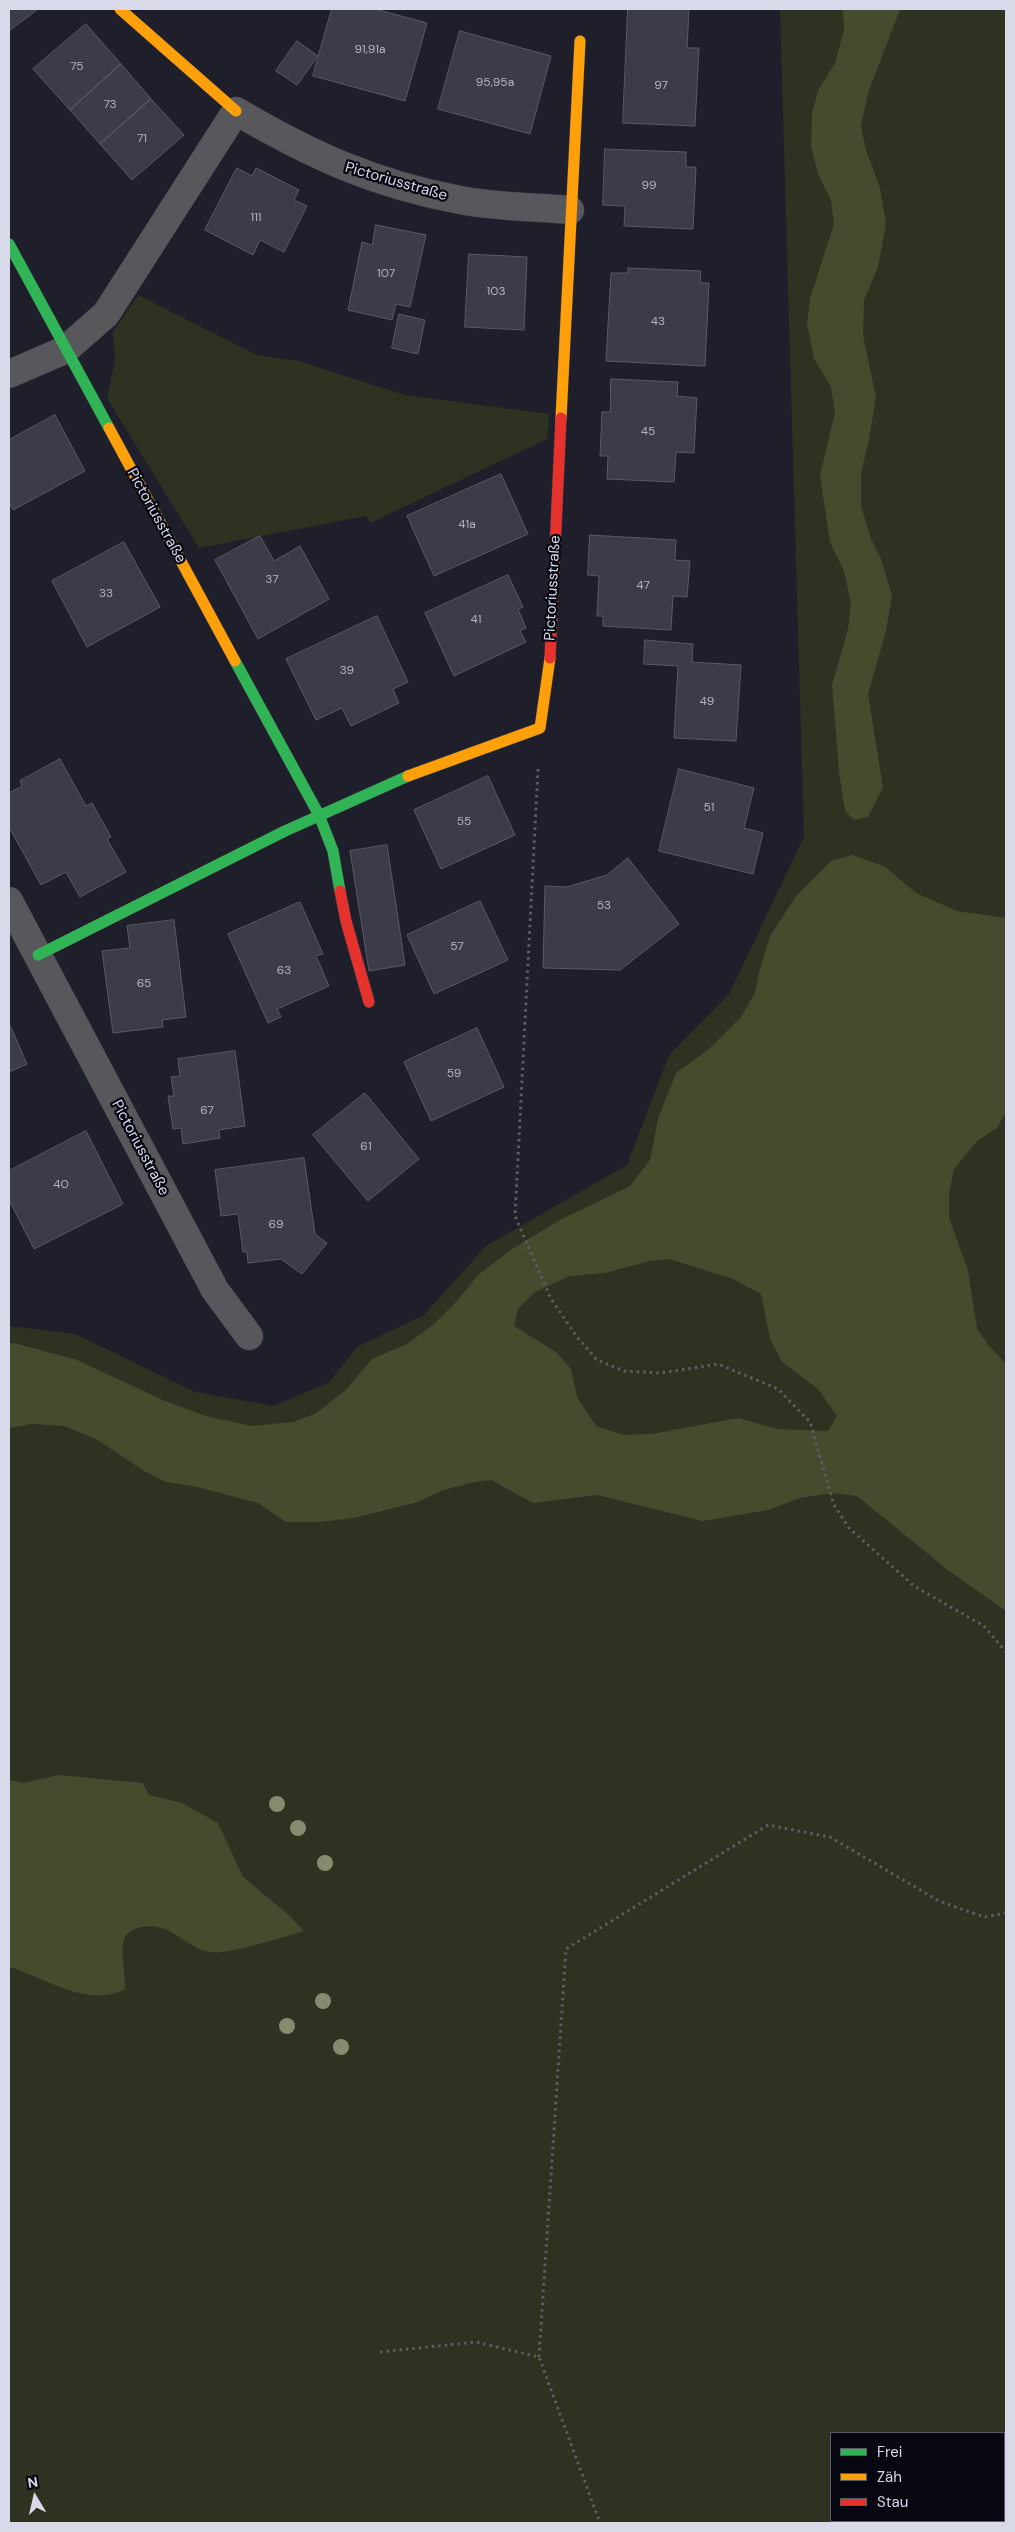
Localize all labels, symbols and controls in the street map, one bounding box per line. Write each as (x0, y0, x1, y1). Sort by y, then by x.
house number: 91,91a (355, 43, 385, 57)
house number: 75 (70, 60, 84, 74)
house number: 95,95a (476, 76, 514, 90)
house number: 97 (654, 79, 668, 93)
house number: 73 (103, 98, 117, 112)
house number: 71 (137, 132, 147, 146)
street label: Pictoriusstraße (343, 159, 449, 205)
house number: 99 (641, 179, 657, 193)
house number: 111 (250, 211, 262, 225)
house number: 107 (377, 267, 395, 281)
house number: 103 (486, 285, 506, 299)
house number: 43 (651, 315, 665, 329)
house number: 45 (641, 425, 655, 439)
street label: Pictoriusstraße (123, 465, 189, 567)
house number: 41a (458, 518, 476, 532)
street label: Pictoriusstraße (541, 535, 565, 641)
house number: 37 (265, 573, 279, 587)
house number: 47 (636, 579, 650, 593)
house number: 33 (99, 587, 113, 601)
house number: 41 (470, 613, 482, 627)
house number: 39 (340, 664, 354, 678)
house number: 49 (700, 695, 714, 709)
house number: 51 (703, 801, 715, 815)
house number: 55 (457, 815, 471, 829)
house number: 53 (597, 899, 611, 913)
house number: 57 (450, 940, 464, 954)
house number: 63 (277, 964, 291, 978)
house number: 65 (137, 977, 151, 991)
house number: 59 (447, 1067, 461, 1081)
street label: Pictoriusstraße (107, 1097, 173, 1199)
house number: 67 (200, 1104, 214, 1118)
house number: 61 (360, 1140, 372, 1154)
house number: 40 (53, 1178, 69, 1192)
house number: 69 (269, 1218, 283, 1232)
legend (830, 2432, 1005, 2522)
text: Frei (877, 2442, 902, 2462)
text: Zäh (877, 2467, 902, 2487)
north arrow (10, 2472, 60, 2522)
text: N (26, 2472, 39, 2492)
text: Stau (877, 2492, 908, 2512)

